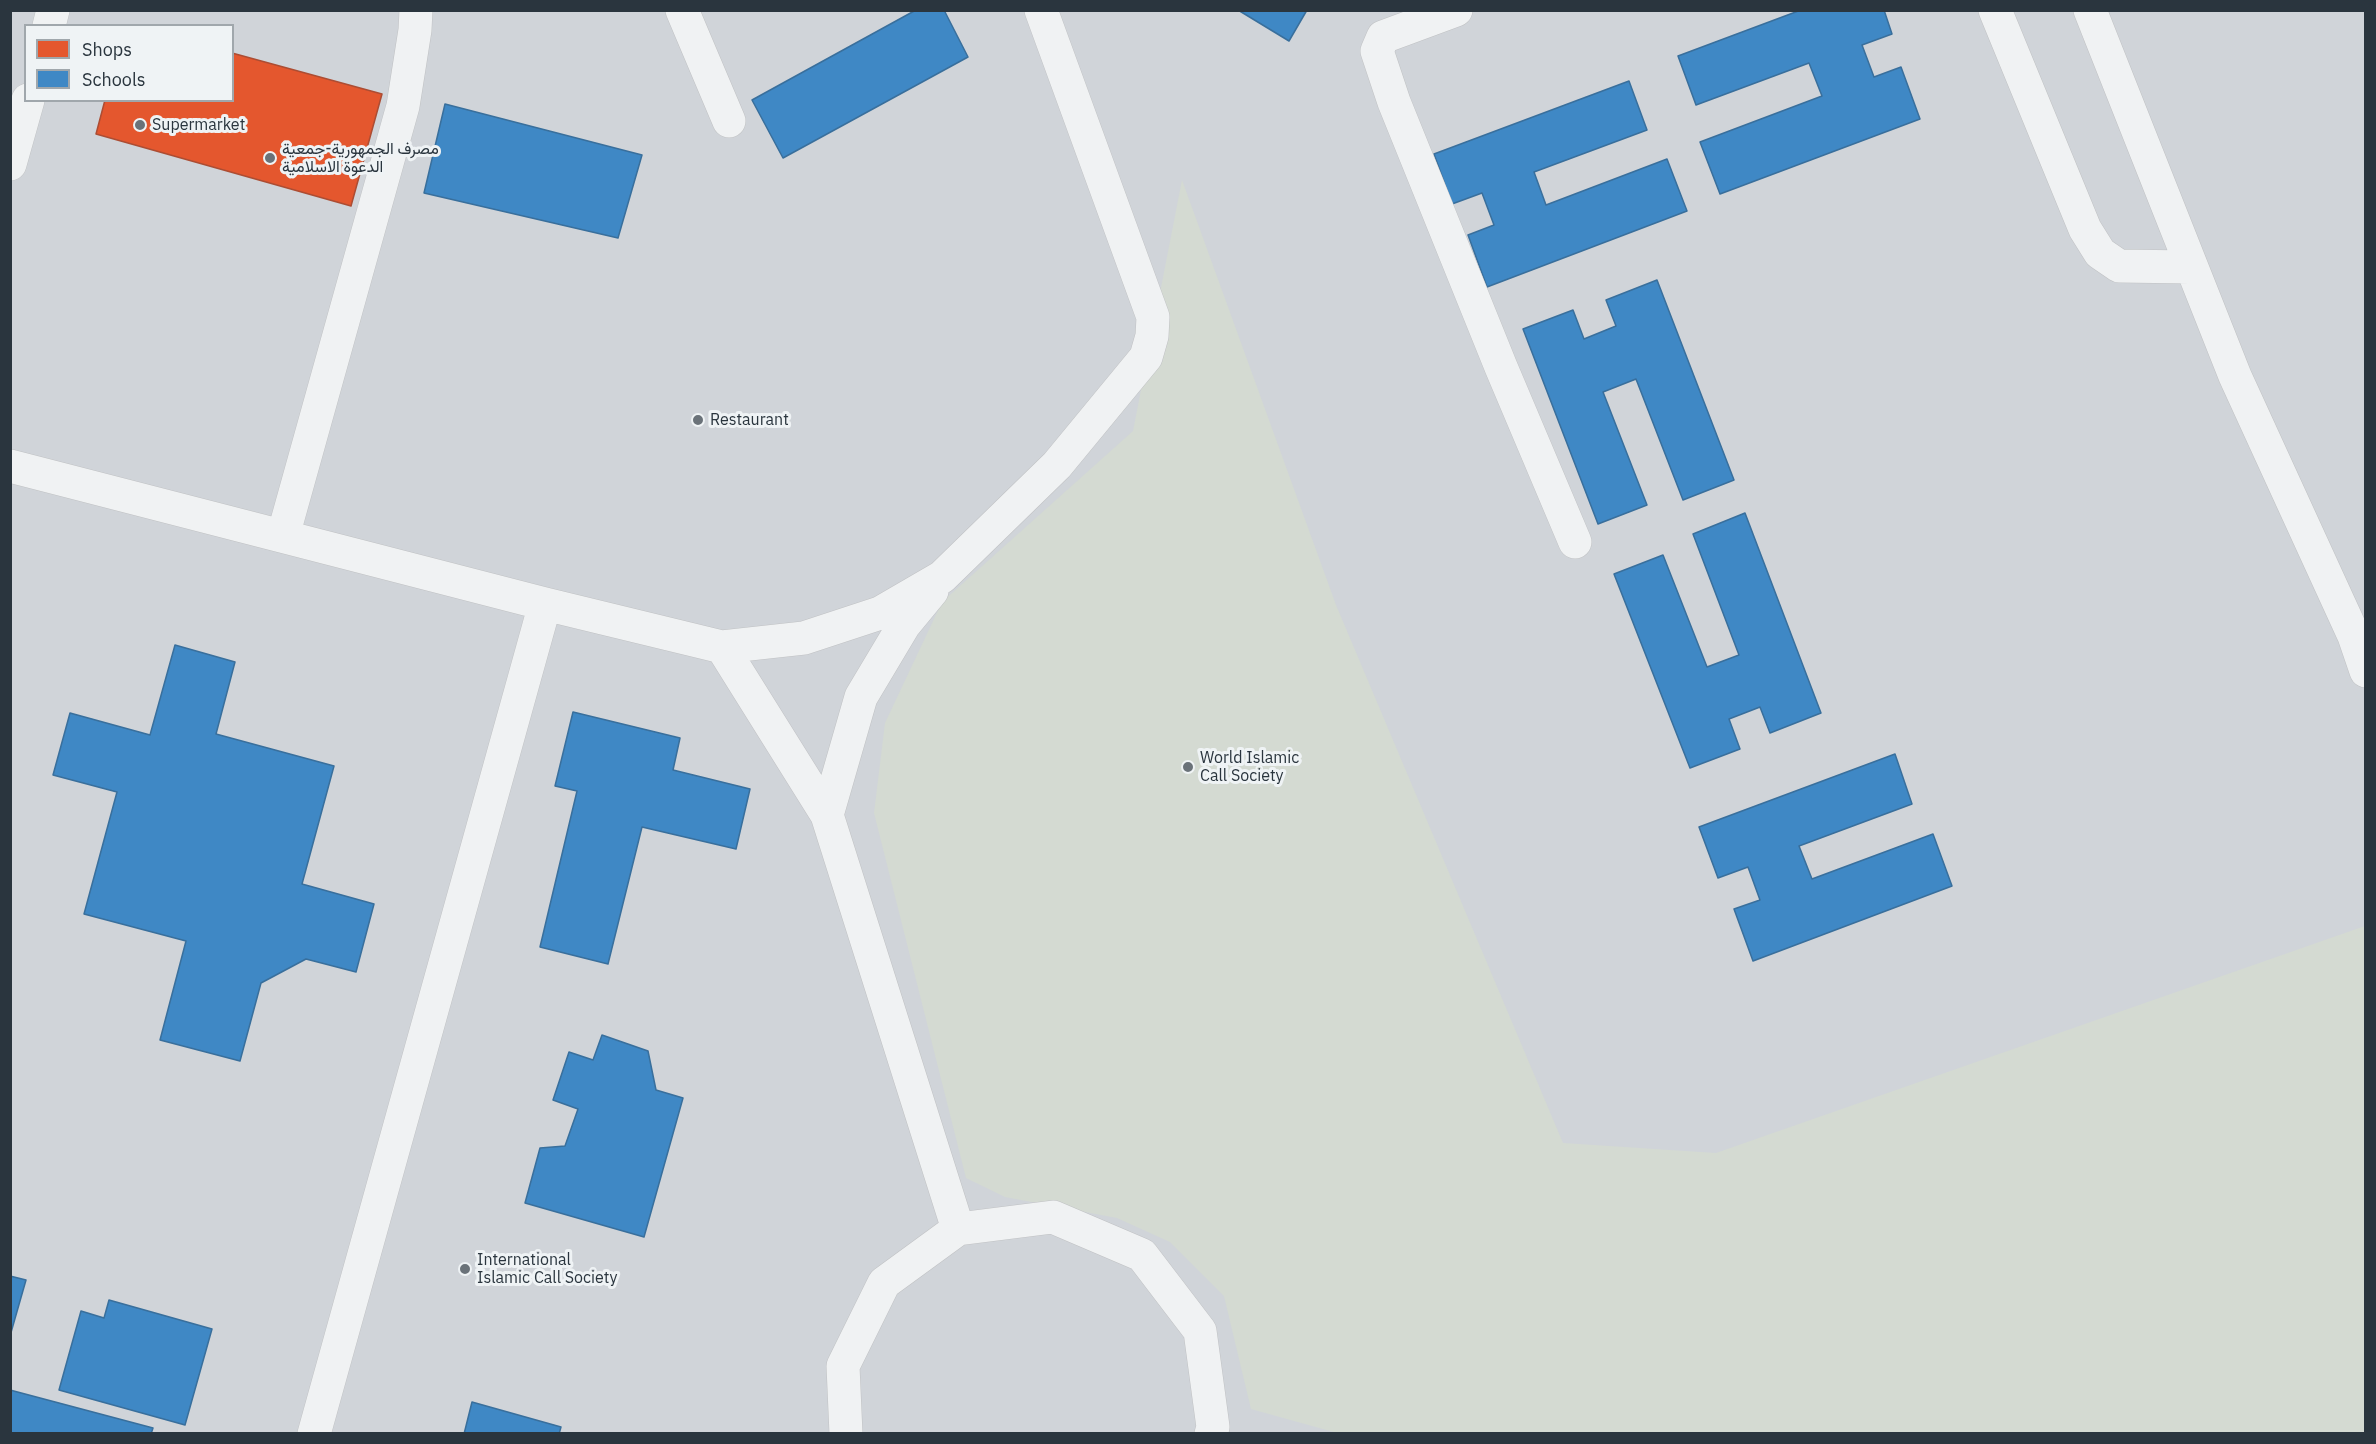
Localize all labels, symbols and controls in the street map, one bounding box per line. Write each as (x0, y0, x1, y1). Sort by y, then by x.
legend (24, 24, 234, 102)
text: Shops (82, 38, 132, 61)
text: Schools (82, 68, 146, 91)
place label: Supermarket (152, 115, 245, 135)
marker: Supermarket (133, 118, 147, 132)
place label: مصرف الجمهورية-جمعية الدعوة الاسلامية (282, 139, 439, 177)
marker: مصرف الجمهورية-جمعية الدعوة الاسلامية (263, 151, 277, 165)
place label: Restaurant (710, 410, 789, 430)
marker: Restaurant (691, 413, 705, 427)
place label: World Islamic Call Society (1200, 748, 1299, 786)
marker: World Islamic Call Society (1181, 760, 1195, 774)
place label: International Islamic Call Society (477, 1250, 617, 1288)
marker: International Islamic Call Society (458, 1262, 472, 1276)

